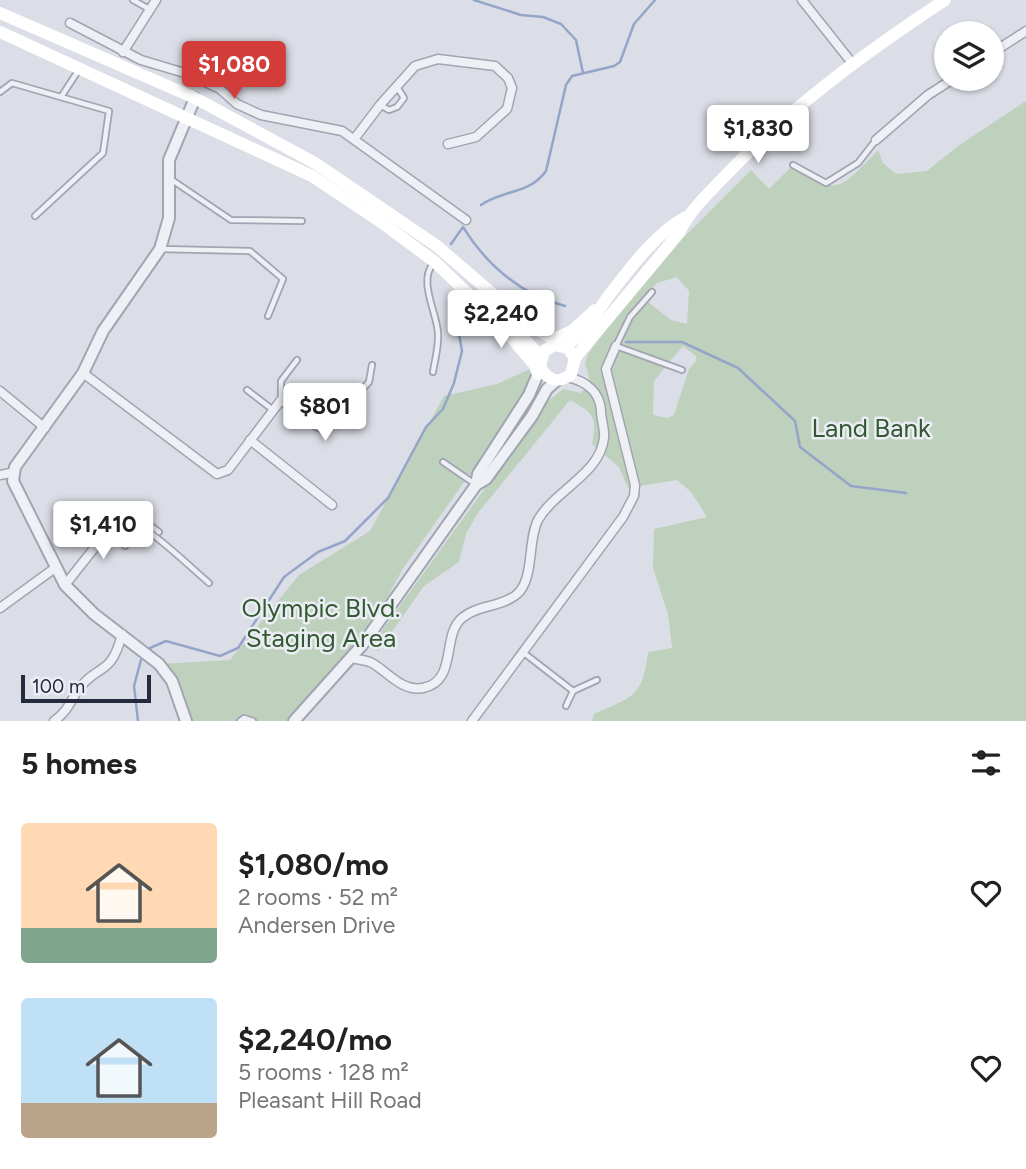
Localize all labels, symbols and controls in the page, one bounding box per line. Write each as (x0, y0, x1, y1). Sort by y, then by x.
map controls (934, 21, 1004, 91)
button: layers (934, 21, 1004, 91)
pin: $1,080 (177, 42, 291, 101)
text: $1,080 (198, 50, 270, 78)
pin: $1,830 (701, 106, 815, 165)
text: $1,830 (723, 114, 793, 142)
pin: $2,240 (444, 290, 558, 350)
text: $2,240 (464, 299, 538, 327)
pin: $801 (284, 384, 366, 443)
text: $801 (299, 392, 351, 420)
park label: Land Bank (811, 412, 931, 444)
pin: $1,410 (46, 502, 160, 561)
text: $1,410 (69, 510, 137, 538)
park label: Olympic Blvd. Staging Area (241, 592, 401, 654)
scale bar (21, 672, 150, 704)
text: 100 m (32, 675, 85, 698)
icon: filters (967, 744, 1005, 782)
text: 5 homes (21, 745, 137, 782)
text: $1,080/mo (238, 846, 389, 883)
icon: home (77, 851, 161, 935)
icon: heart (967, 874, 1005, 912)
text: 2 rooms · 52 m² (238, 883, 398, 911)
text: Andersen Drive (238, 911, 395, 939)
text: $2,240/mo (238, 1021, 392, 1058)
icon: home (77, 1026, 161, 1110)
icon: heart (967, 1049, 1005, 1087)
text: 5 rooms · 128 m² (238, 1058, 409, 1086)
text: Pleasant Hill Road (238, 1086, 422, 1114)

